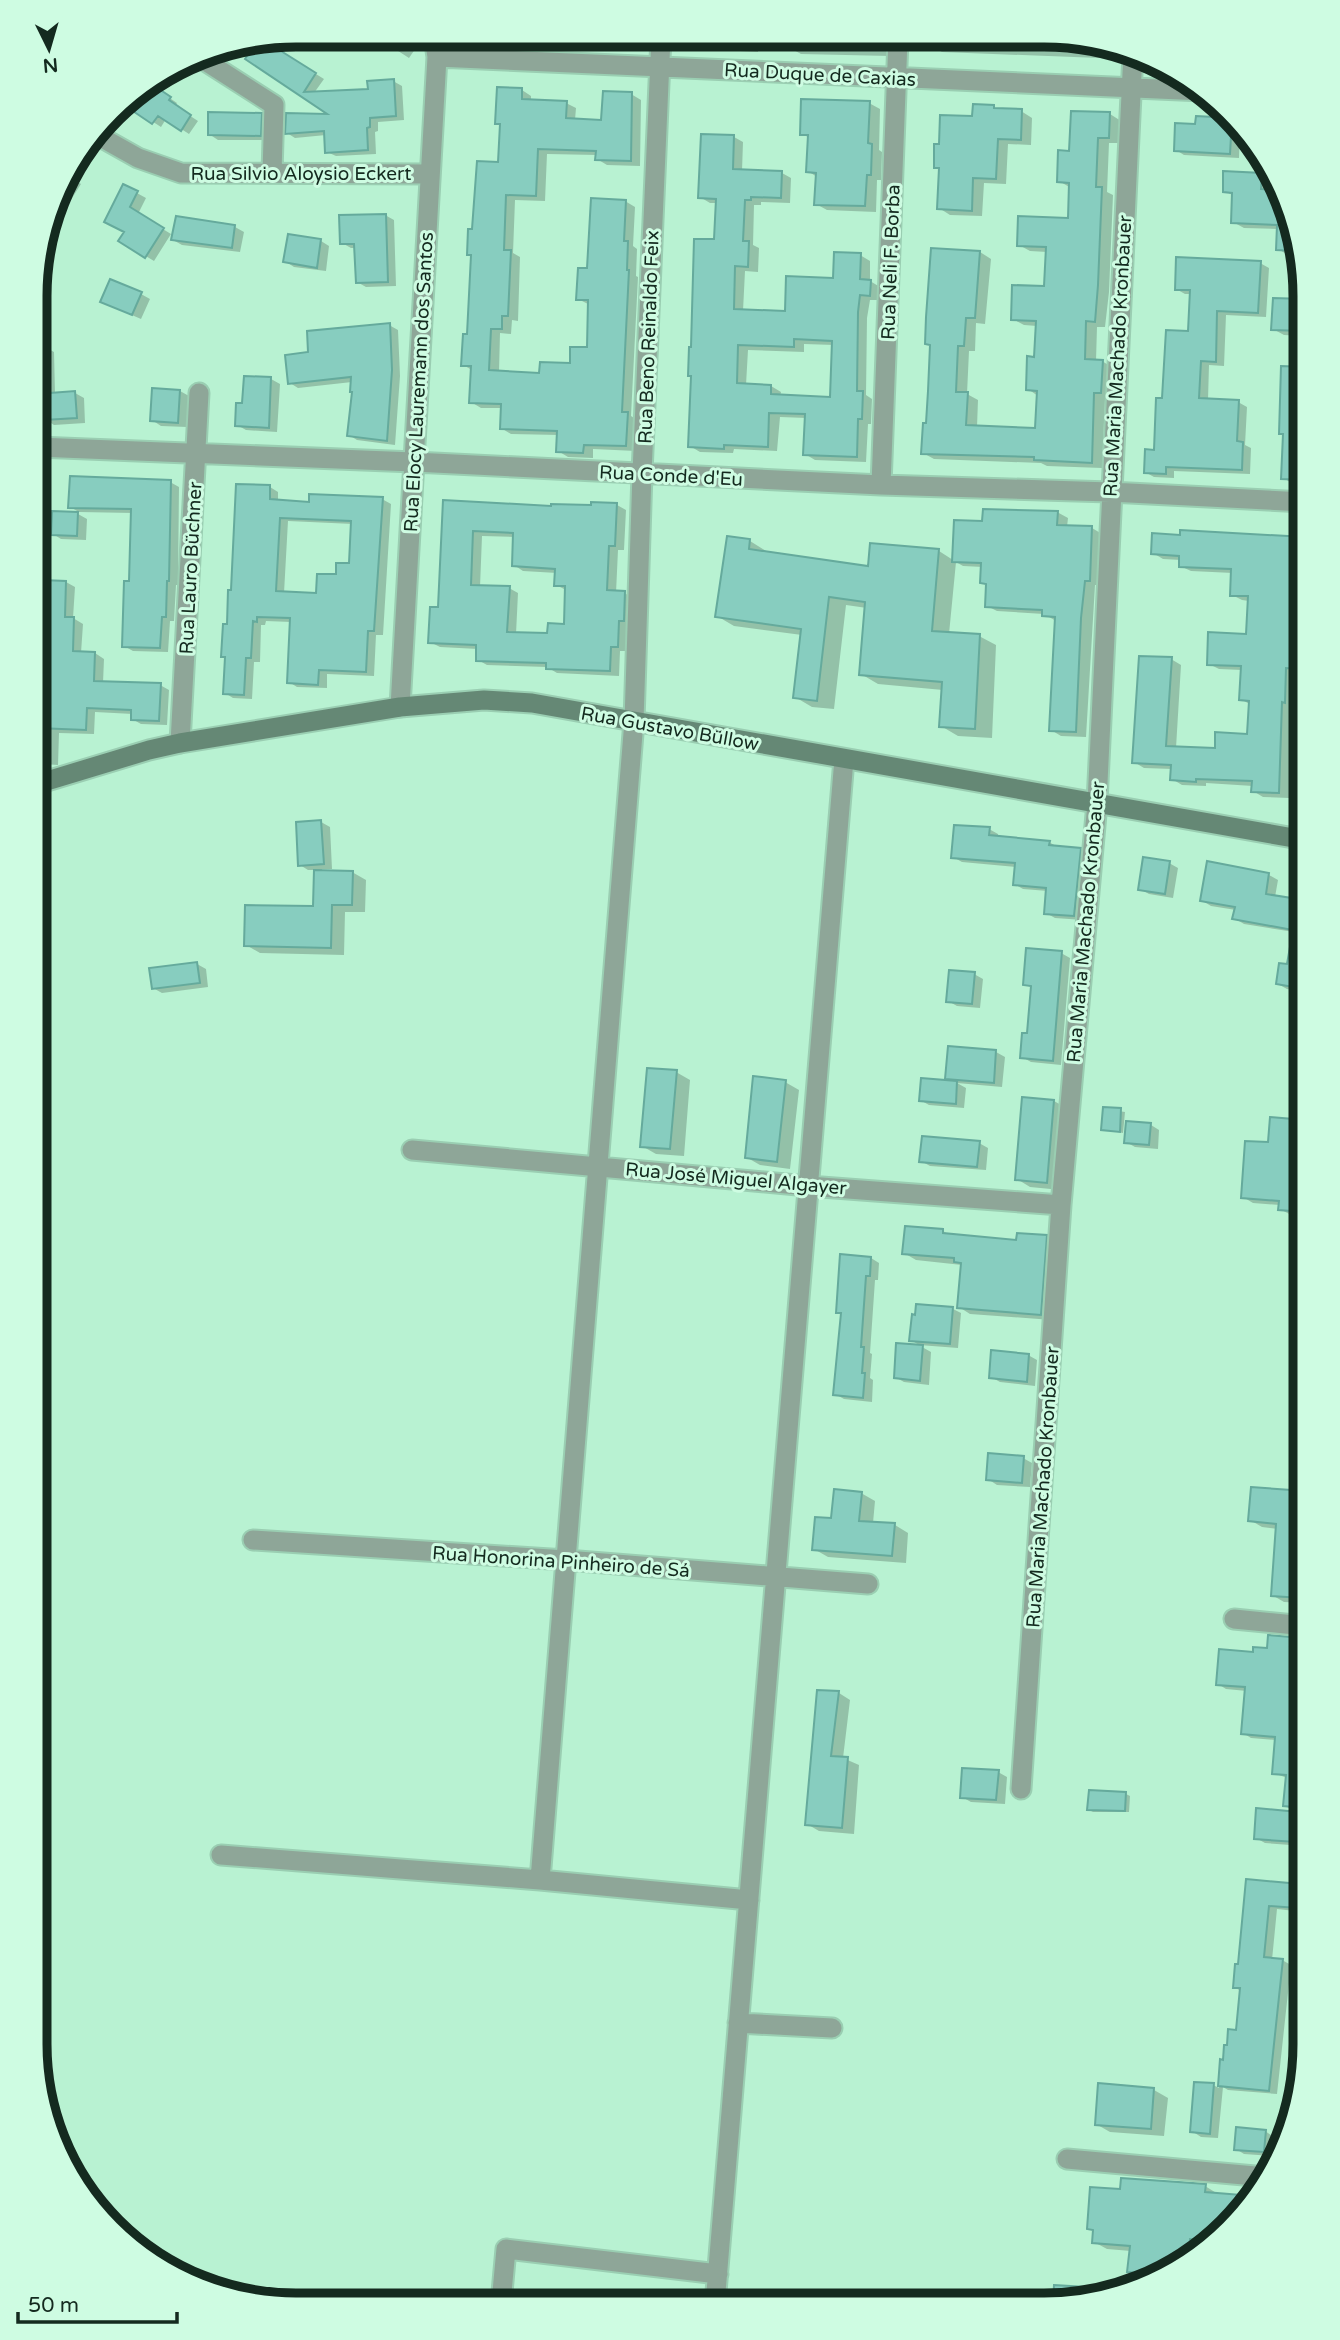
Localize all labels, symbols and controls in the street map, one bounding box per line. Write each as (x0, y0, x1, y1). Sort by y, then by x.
north arrow (14, 14, 84, 84)
text: N (42, 53, 59, 77)
street label: Rua Duque de Caxias (723, 59, 916, 91)
street label: Rua Silvio Aloysio Eckert (190, 163, 412, 185)
street label: Rua Neli F. Borba (877, 184, 905, 340)
street label: Rua Maria Machado Kronbauer (1100, 214, 1136, 498)
street label: Rua Beno Reinaldo Feix (634, 230, 664, 444)
street label: Rua Elocy Lauremann dos Santos (400, 231, 438, 533)
street label: Rua Conde d'Eu (598, 461, 743, 491)
street label: Rua Lauro Büchner (175, 480, 207, 655)
street label: Rua Gustavo Büllow (579, 702, 761, 755)
street label: Rua Maria Machado Kronbauer (1063, 780, 1109, 1064)
street label: Rua José Miguel Algayer (624, 1158, 848, 1200)
street label: Rua Maria Machado Kronbauer (1022, 1345, 1064, 1629)
street label: Rua Honorina Pinheiro de Sá (431, 1542, 690, 1582)
scale bar (18, 2280, 177, 2324)
text: 50 m (28, 2293, 79, 2318)

